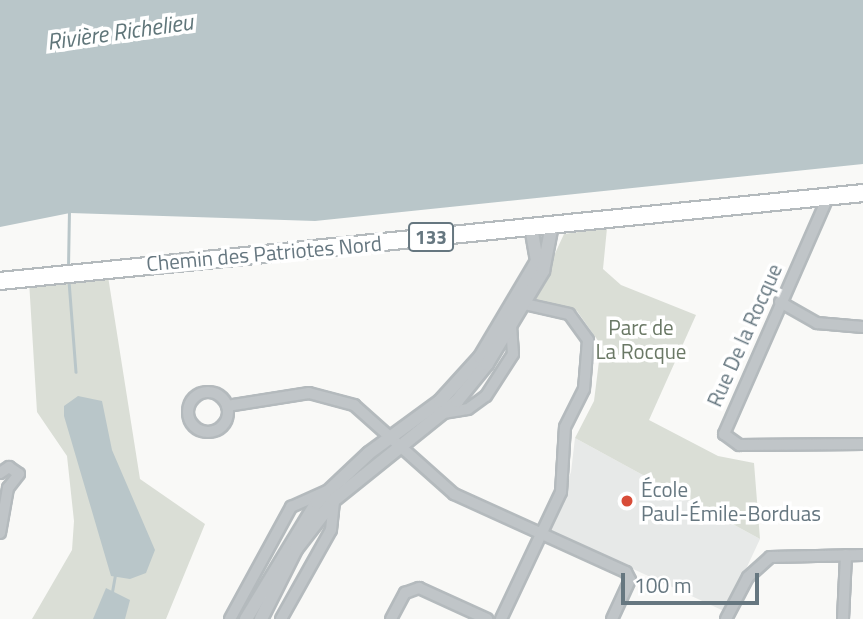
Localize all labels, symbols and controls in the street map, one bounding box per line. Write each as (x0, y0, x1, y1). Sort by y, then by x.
water label: Rivière Richelieu (45, 8, 195, 56)
road number: 133 (406, 221, 456, 252)
street label: Chemin des Patriotes Nord (145, 230, 383, 276)
street label: Rue De la Rocque (701, 260, 787, 410)
park label: Parc de La Rocque (596, 314, 686, 364)
place label: École Paul-Émile-Borduas (641, 476, 821, 526)
marker: École Paul-Émile-Borduas (619, 493, 635, 509)
scale bar (625, 560, 763, 604)
text: 100 m (634, 569, 691, 601)

